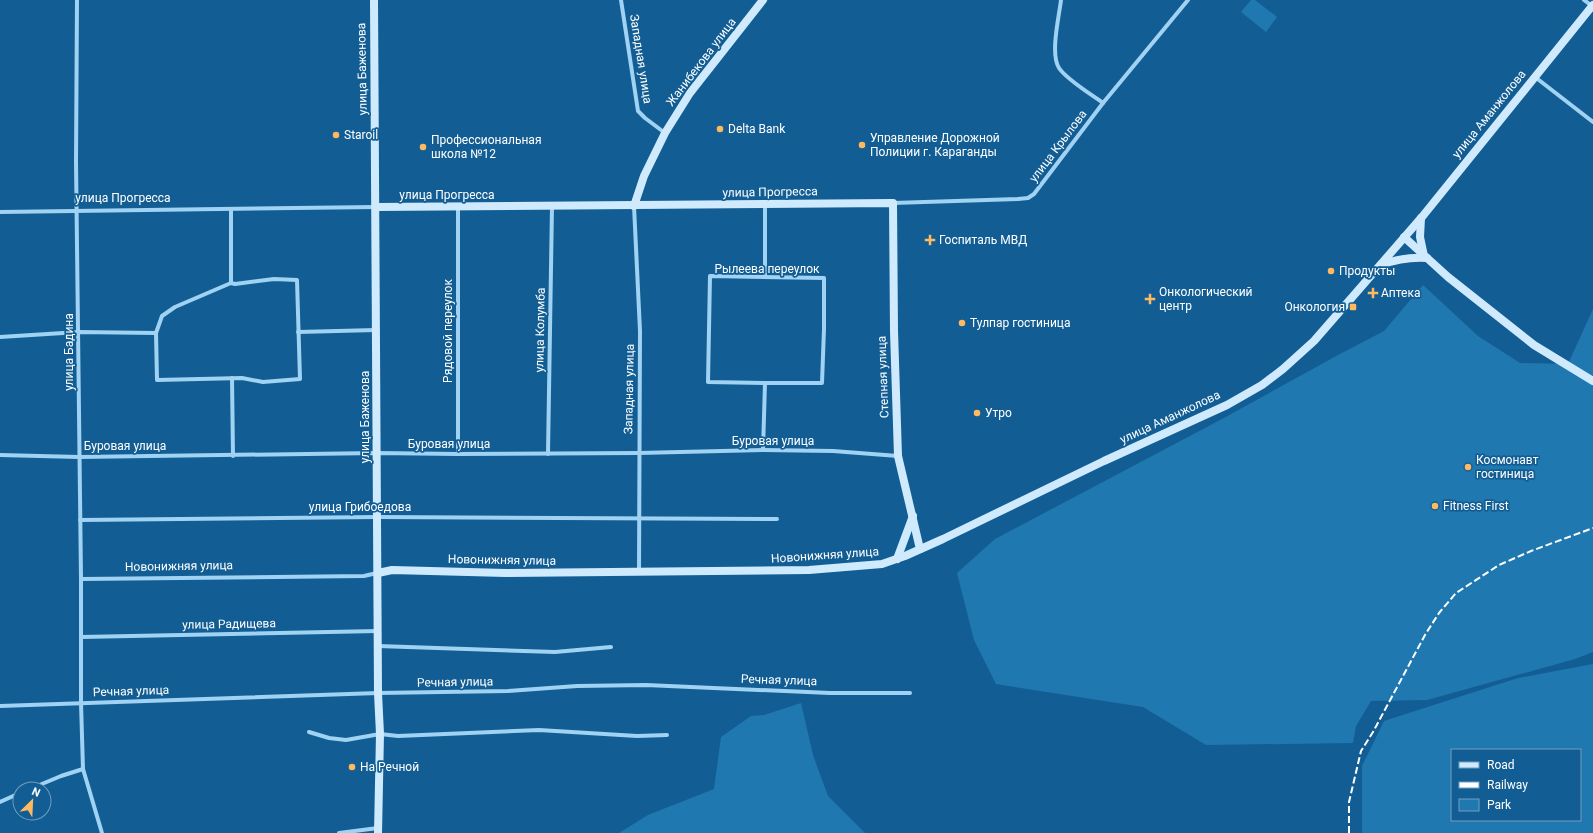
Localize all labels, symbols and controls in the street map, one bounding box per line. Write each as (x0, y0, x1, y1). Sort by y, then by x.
street label: Западная улица (627, 13, 655, 105)
street label: Жанибекова улица (663, 15, 739, 109)
street label: улица Баженова (354, 23, 370, 115)
street label: улица Аманжолова (1449, 67, 1529, 161)
street label: улица Крылова (1026, 107, 1090, 185)
place label: Delta Bank (728, 122, 786, 136)
marker: Delta Bank (715, 124, 725, 134)
place label: Staroil (344, 128, 378, 142)
marker: Staroil (331, 130, 341, 140)
place label: Управление Дорожной Полиции г. Караганды (870, 131, 1000, 159)
place label: Профессиональная школа №12 (431, 133, 541, 161)
marker: Управление Дорожной Полиции г. Караганды (857, 140, 867, 150)
marker: Профессиональная школа №12 (418, 142, 428, 152)
street label: улица Прогресса (722, 184, 818, 200)
street label: улица Прогресса (399, 188, 495, 202)
street label: улица Прогресса (75, 191, 171, 205)
place label: Госпиталь МВД (939, 233, 1027, 247)
marker: Госпиталь МВД (924, 234, 936, 246)
street label: Рылеева переулок (715, 262, 820, 276)
place label: Продукты (1339, 264, 1395, 278)
marker: Продукты (1326, 266, 1336, 276)
street label: Рядовой переулок (441, 279, 455, 383)
place label: Онкологический центр (1159, 285, 1253, 313)
place label: Аптека (1381, 286, 1420, 300)
street label: улица Колумба (532, 287, 548, 373)
marker: Аптека (1368, 288, 1378, 298)
marker: Онкологический центр (1144, 293, 1156, 305)
place label: Онкология (1284, 300, 1345, 314)
marker: Онкология (1348, 302, 1358, 312)
street label: улица Бадина (62, 313, 76, 391)
place label: Тулпар гостиница (970, 316, 1071, 330)
marker: Тулпар гостиница (957, 318, 967, 328)
street label: Степная улица (875, 336, 891, 418)
street label: Западная улица (621, 344, 637, 434)
street label: улица Баженова (358, 371, 372, 463)
street label: улица Аманжолова (1118, 388, 1222, 446)
place label: Утро (985, 406, 1012, 420)
marker: Утро (972, 408, 982, 418)
street label: Буровая улица (732, 434, 814, 448)
street label: Буровая улица (408, 437, 490, 451)
street label: Буровая улица (84, 439, 166, 453)
place label: Космонавт гостиница (1476, 453, 1539, 481)
marker: Космонавт гостиница (1463, 462, 1473, 472)
place label: Fitness First (1443, 499, 1509, 513)
street label: улица Грибоедова (309, 500, 411, 514)
marker: Fitness First (1430, 501, 1440, 511)
street label: Новонижняя улица (771, 544, 879, 566)
street label: Новонижняя улица (448, 552, 556, 568)
street label: Новонижняя улица (125, 558, 233, 574)
street label: улица Радищева (182, 616, 276, 632)
street label: Речная улица (741, 672, 817, 688)
street label: Речная улица (417, 674, 493, 690)
street label: Речная улица (93, 683, 169, 699)
legend (1451, 749, 1581, 821)
text: Road (1487, 758, 1515, 772)
place label: На Речной (360, 760, 419, 774)
marker: На Речной (347, 762, 357, 772)
text: Railway (1487, 778, 1528, 792)
north arrow (12, 781, 52, 821)
text: N (30, 785, 42, 800)
text: Park (1487, 798, 1512, 812)

